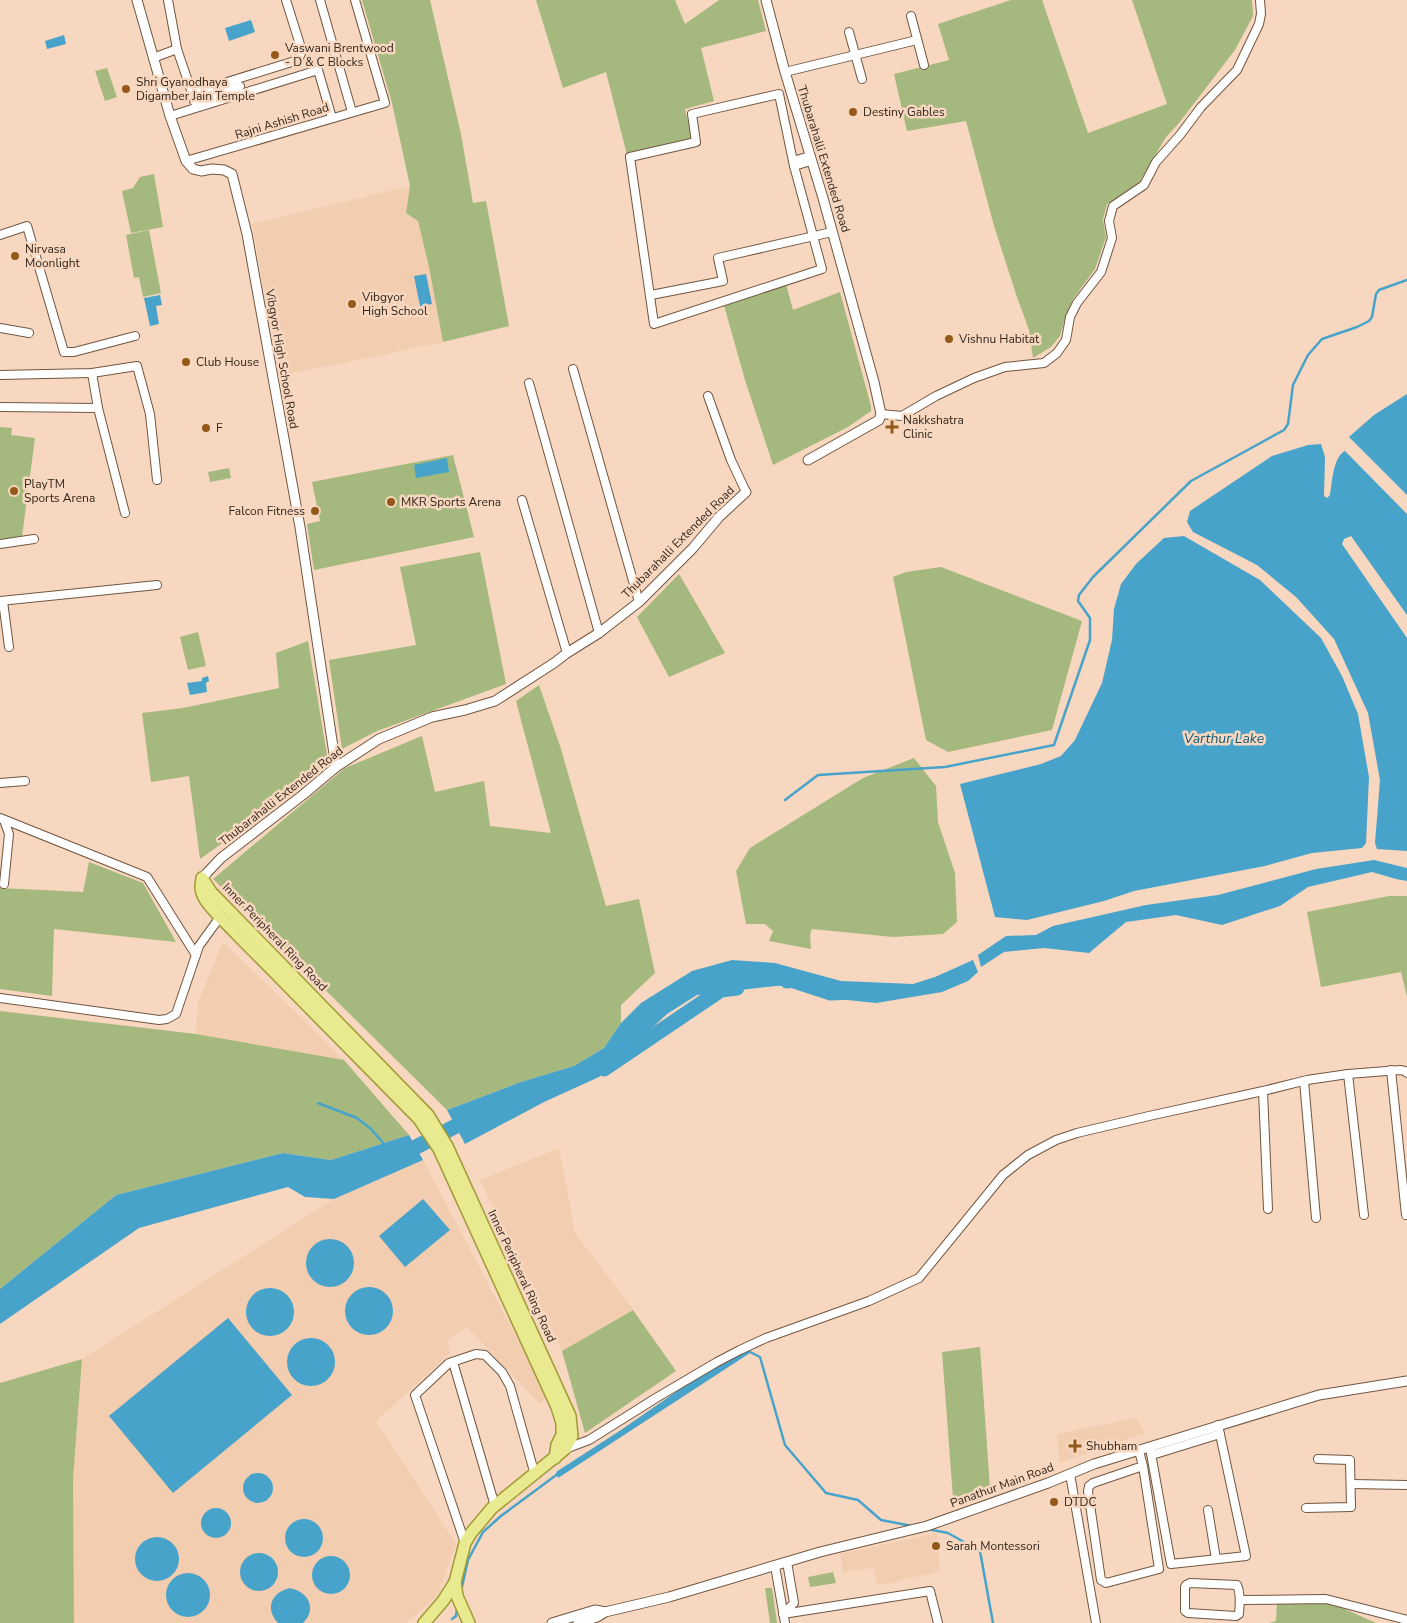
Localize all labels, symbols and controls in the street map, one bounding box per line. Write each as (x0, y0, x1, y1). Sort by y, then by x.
place label: Vaswani Brentwood - D & C Blocks (284, 40, 394, 70)
marker: Vaswani Brentwood - D & C Blocks (269, 49, 281, 61)
place label: Shri Gyanodhaya Digamber Jain Temple (136, 74, 255, 104)
marker: Shri Gyanodhaya Digamber Jain Temple (120, 83, 132, 95)
street label: Thubarahalli Extended Road (794, 84, 854, 234)
street label: Rajni Ashish Road (233, 99, 331, 143)
place label: Destiny Gables (863, 104, 945, 120)
marker: Destiny Gables (847, 106, 859, 118)
place label: Nirvasa Moonlight (25, 241, 81, 271)
marker: Nirvasa Moonlight (9, 250, 21, 262)
street label: Vibgyor High School Road (262, 287, 302, 430)
place label: Vibgyor High School (361, 289, 428, 319)
marker: Vibgyor High School (346, 298, 358, 310)
place label: Vishnu Habitat (958, 331, 1040, 347)
marker: Vishnu Habitat (943, 333, 955, 345)
place label: Club House (196, 354, 259, 370)
marker: Club House (180, 356, 192, 368)
place label: Nakkshatra Clinic (903, 412, 964, 442)
place label: F (216, 420, 223, 436)
marker: Nakkshatra Clinic (885, 420, 899, 434)
marker: F (200, 422, 212, 434)
place label: PlayTM Sports Arena (24, 476, 95, 506)
street label: Thubarahalli Extended Road (618, 482, 738, 602)
marker: PlayTM Sports Arena (8, 485, 20, 497)
place label: MKR Sports Arena (401, 494, 501, 510)
marker: MKR Sports Arena (385, 496, 397, 508)
place label: Falcon Fitness (228, 503, 305, 519)
marker: Falcon Fitness (309, 505, 321, 517)
water label: Varthur Lake (1184, 729, 1265, 748)
street label: Thubarahalli Extended Road (216, 743, 346, 849)
street label: Inner Peripheral Ring Road (219, 880, 331, 994)
street label: Inner Peripheral Ring Road (484, 1207, 560, 1345)
place label: Shubham (1086, 1438, 1137, 1454)
marker: Shubham (1068, 1439, 1082, 1453)
street label: Panathur Main Road (948, 1459, 1056, 1511)
place label: DTDC (1064, 1494, 1097, 1510)
marker: DTDC (1048, 1496, 1060, 1508)
place label: Sarah Montessori (946, 1538, 1040, 1554)
marker: Sarah Montessori (930, 1540, 942, 1552)

